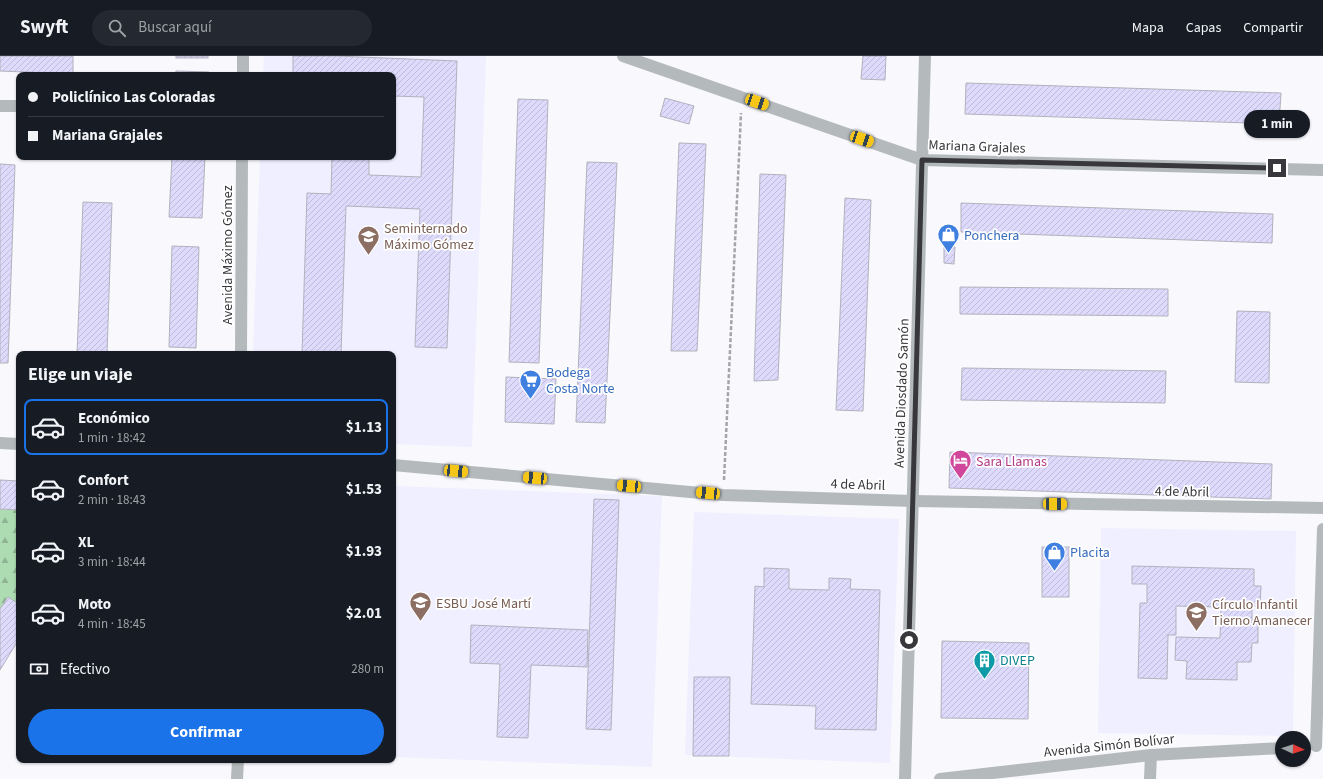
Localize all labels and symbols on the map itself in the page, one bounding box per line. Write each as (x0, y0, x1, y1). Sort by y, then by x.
car (744, 92, 770, 112)
callout: 1 min (1244, 110, 1310, 138)
car (849, 129, 875, 149)
street label: Mariana Grajales (928, 135, 1026, 159)
route end (1268, 159, 1286, 177)
street label: Avenida Máximo Gómez (218, 185, 238, 325)
place label: Seminternado Máximo Gómez (384, 219, 474, 255)
shop icon: Ponchera (936, 222, 962, 255)
school or university icon: Seminternado Máximo Gómez (355, 223, 381, 256)
place label: Ponchera (964, 226, 1019, 246)
street label: Avenida Diosdado Samón (889, 318, 915, 468)
place label: Bodega Costa Norte (546, 363, 614, 399)
supermarket icon: Bodega Costa Norte (517, 367, 543, 400)
hotel icon: Sara Llamas (948, 448, 974, 481)
place label: Sara Llamas (976, 452, 1047, 472)
car (444, 464, 468, 478)
car (523, 471, 547, 485)
street label: 4 de Abril (830, 474, 886, 496)
car (617, 479, 641, 493)
street label: 4 de Abril (1155, 482, 1210, 502)
car (696, 486, 720, 500)
car (1043, 498, 1067, 510)
shop icon: Placita (1042, 539, 1068, 572)
place label: Placita (1070, 543, 1110, 563)
school or university icon: ESBU José Martí (408, 590, 434, 623)
place label: ESBU José Martí (436, 594, 532, 614)
place label: Círculo Infantil Tierno Amanecer (1212, 595, 1312, 631)
school or university icon: Círculo Infantil Tierno Amanecer (1184, 599, 1210, 632)
route start (900, 631, 918, 649)
building icon: DIVEP (972, 647, 998, 680)
place label: DIVEP (1000, 651, 1035, 671)
street label: Avenida Simón Bolívar (1043, 729, 1176, 763)
north arrow (1275, 731, 1311, 767)

